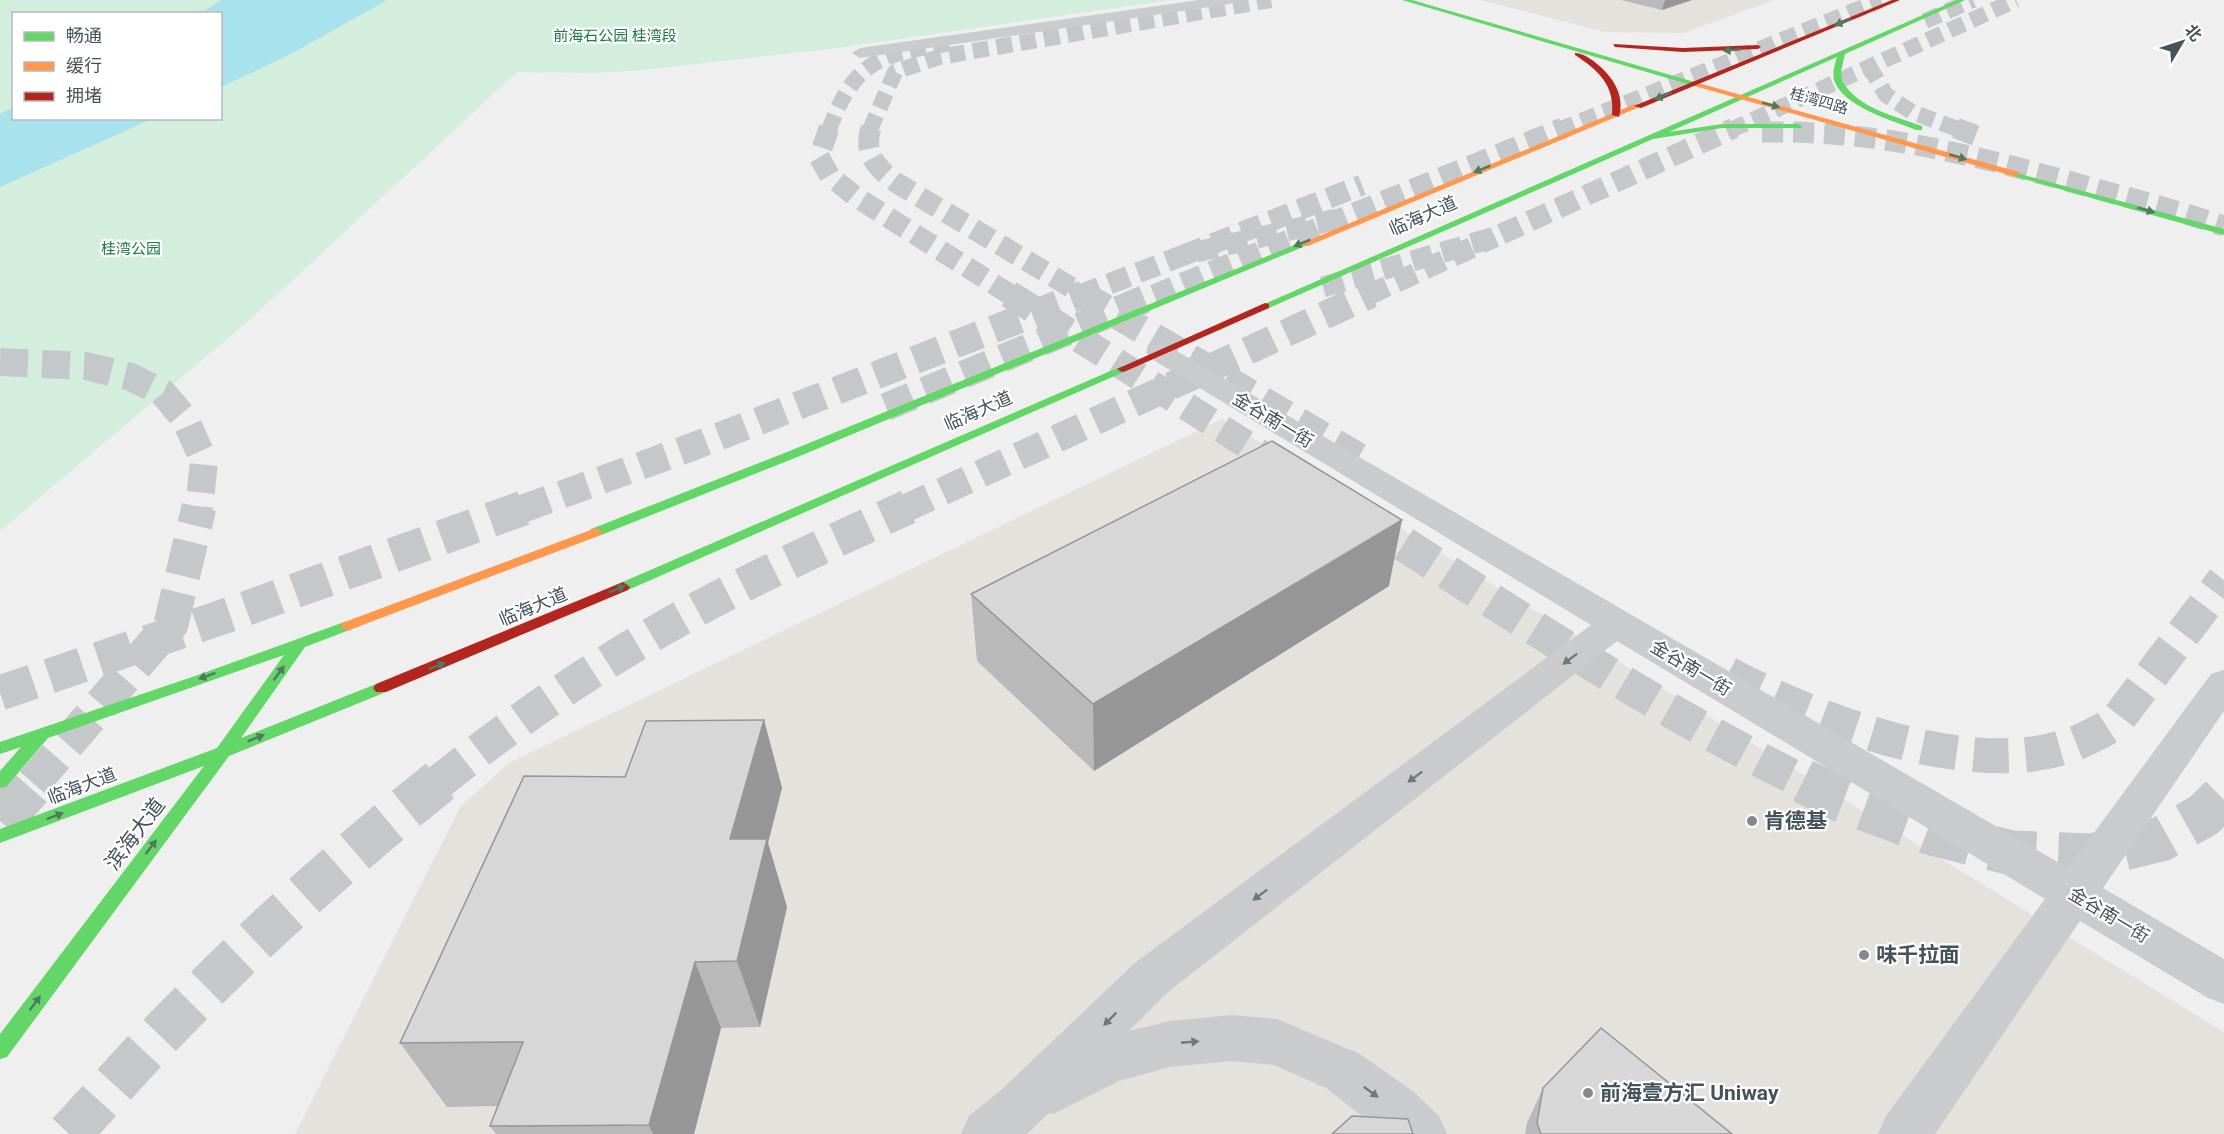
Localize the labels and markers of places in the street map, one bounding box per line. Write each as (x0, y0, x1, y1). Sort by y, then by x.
place label: 肯德基 (1764, 809, 1827, 833)
marker: 肯德基 (1745, 814, 1759, 828)
place label: 味千拉面 (1876, 943, 1960, 967)
marker: 味千拉面 (1857, 948, 1871, 962)
place label: 前海壹方汇 Uniway (1600, 1081, 1779, 1105)
marker: 前海壹方汇 Uniway (1581, 1086, 1595, 1100)

